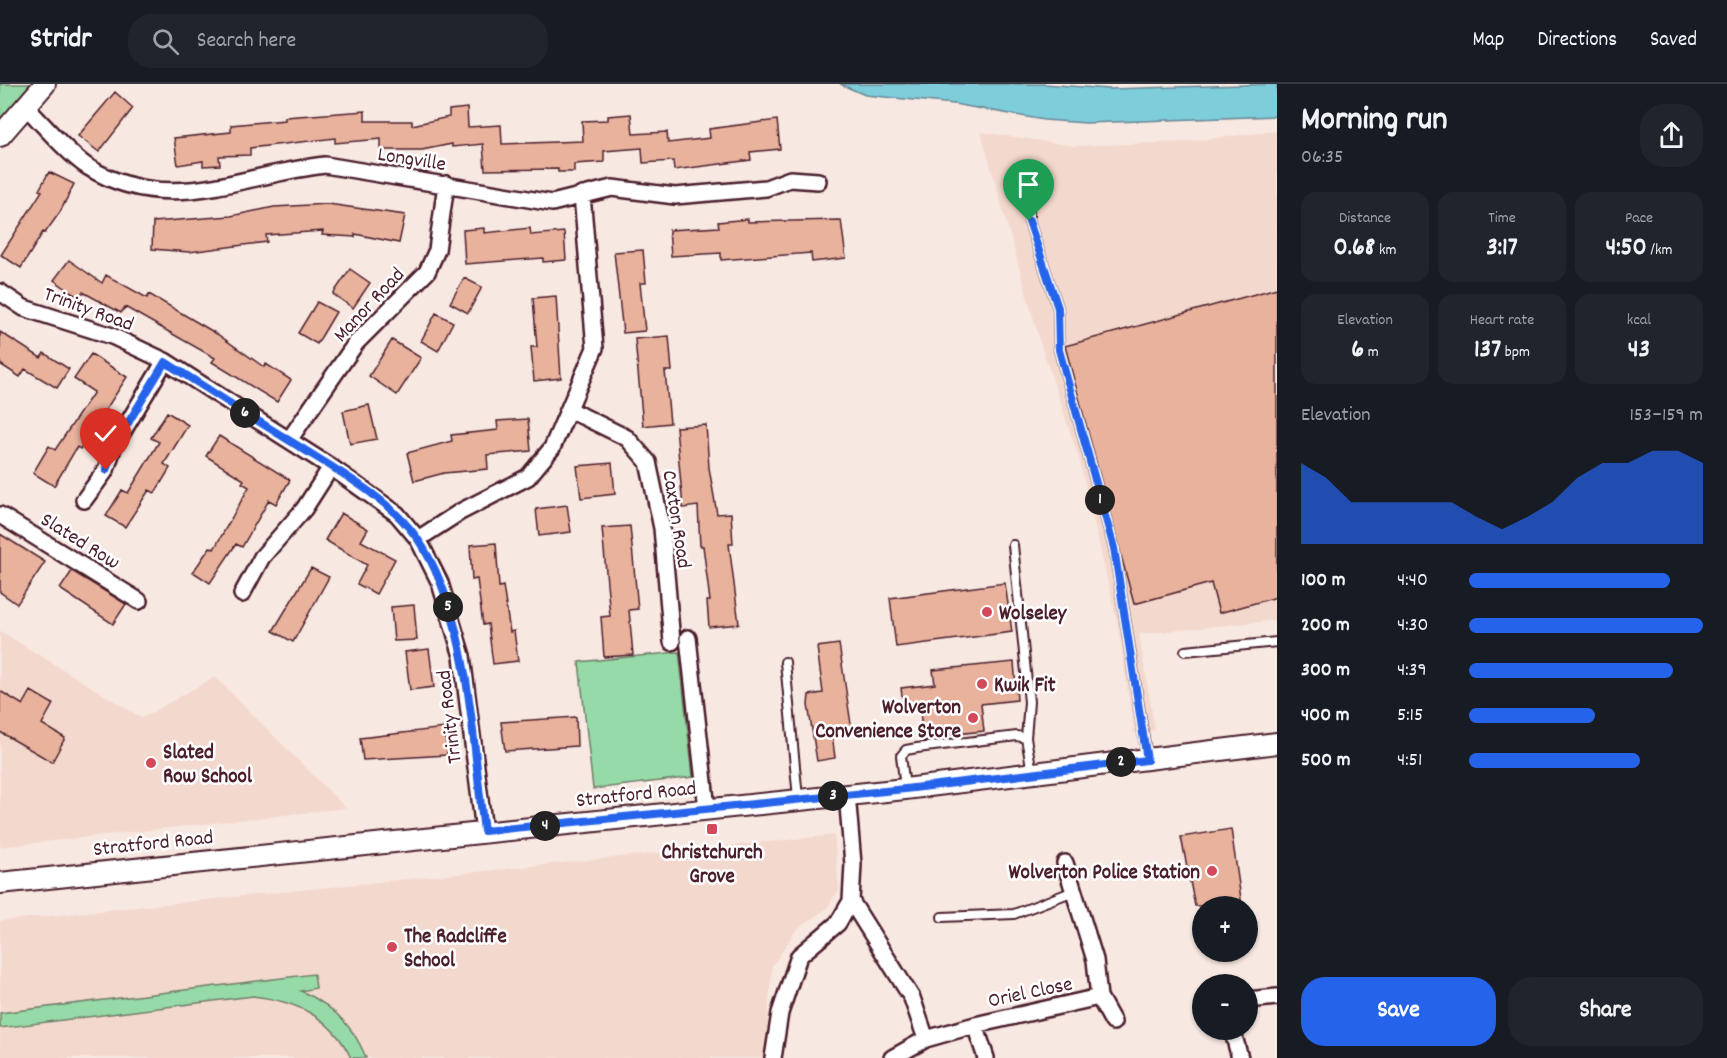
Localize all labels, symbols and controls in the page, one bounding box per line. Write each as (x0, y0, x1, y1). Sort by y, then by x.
search box (128, 14, 548, 68)
text: Stridr (30, 21, 92, 61)
icon: search (149, 25, 182, 58)
text: Search here (197, 26, 296, 57)
text: Map (1473, 26, 1504, 56)
text: Directions (1537, 26, 1617, 56)
text: Saved (1650, 26, 1697, 56)
text: Morning run (1301, 98, 1448, 145)
button: share (1640, 104, 1703, 167)
street label: Longville (375, 141, 448, 181)
text: 06:35 (1301, 144, 1343, 172)
pin (1003, 159, 1054, 221)
icon: arrive (1012, 168, 1045, 201)
text: Distance (1339, 207, 1391, 230)
text: Time (1488, 207, 1516, 230)
text: Pace (1625, 207, 1653, 230)
text: 0.68 (1334, 230, 1375, 267)
text: 3:17 (1486, 230, 1518, 267)
text: 4:50 (1605, 230, 1647, 267)
text: km (1375, 239, 1396, 262)
text: /km (1647, 239, 1673, 262)
street label: Manor Road (327, 262, 413, 350)
street label: Trinity Road (39, 281, 137, 341)
text: Elevation (1337, 309, 1393, 332)
text: Heart rate (1470, 309, 1534, 332)
text: kcal (1627, 309, 1651, 332)
text: 6 (1351, 332, 1364, 369)
text: 137 (1474, 332, 1501, 369)
text: 43 (1628, 332, 1650, 369)
text: m (1364, 341, 1379, 364)
text: bpm (1501, 341, 1530, 364)
pin: 6 (230, 398, 260, 428)
text: 6 (241, 401, 249, 424)
text: Elevation (1301, 402, 1371, 430)
text: 153–159 m (1629, 402, 1703, 430)
pin (80, 408, 131, 470)
icon: check (89, 417, 122, 450)
street label: Caxton Road (652, 468, 698, 571)
pin: 1 (1085, 485, 1115, 515)
text: 1 (1098, 488, 1102, 511)
street label: Slated Row (34, 506, 125, 579)
text: 100 m (1301, 567, 1346, 595)
text: 4:40 (1397, 567, 1428, 595)
pin: 5 (433, 592, 463, 622)
text: 5 (444, 595, 452, 618)
place label: Wolseley (999, 600, 1068, 630)
marker: Wolseley (980, 605, 994, 619)
text: 200 m (1301, 612, 1350, 640)
text: 4:30 (1397, 612, 1428, 640)
text: 300 m (1301, 657, 1350, 685)
text: 4:39 (1397, 657, 1427, 685)
street label: Trinity Road (430, 668, 472, 765)
place label: Kwik Fit (994, 672, 1056, 702)
marker: Kwik Fit (975, 677, 989, 691)
place label: Wolverton Convenience Store (815, 694, 961, 748)
text: 400 m (1301, 702, 1349, 730)
text: 5:15 (1397, 702, 1423, 730)
marker: Wolverton Convenience Store (966, 711, 980, 725)
place label: Slated Row School (163, 739, 253, 793)
pin: 2 (1106, 747, 1136, 777)
text: 500 m (1301, 747, 1350, 775)
text: 4:51 (1397, 747, 1422, 775)
text: 2 (1118, 750, 1125, 773)
marker: Slated Row School (144, 756, 158, 770)
street label: Stratford Road (575, 775, 698, 817)
pin: 3 (818, 781, 848, 811)
text: 3 (829, 784, 837, 807)
pin: 4 (530, 811, 560, 841)
text: 4 (542, 814, 548, 837)
marker: Christchurch Grove (705, 822, 719, 836)
street label: Stratford Road (92, 824, 215, 866)
place label: Christchurch Grove (661, 839, 763, 893)
place label: Wolverton Police Station (1009, 859, 1200, 889)
marker: Wolverton Police Station (1205, 864, 1219, 878)
map controls (1192, 896, 1258, 1040)
button: + (1192, 896, 1258, 962)
place label: The Radcliffe School (404, 923, 507, 977)
marker: The Radcliffe School (385, 940, 399, 954)
street label: Oriel Close (986, 970, 1076, 1017)
button: − (1192, 974, 1258, 1040)
button: Save (1301, 977, 1496, 1046)
button: Share (1508, 977, 1703, 1046)

